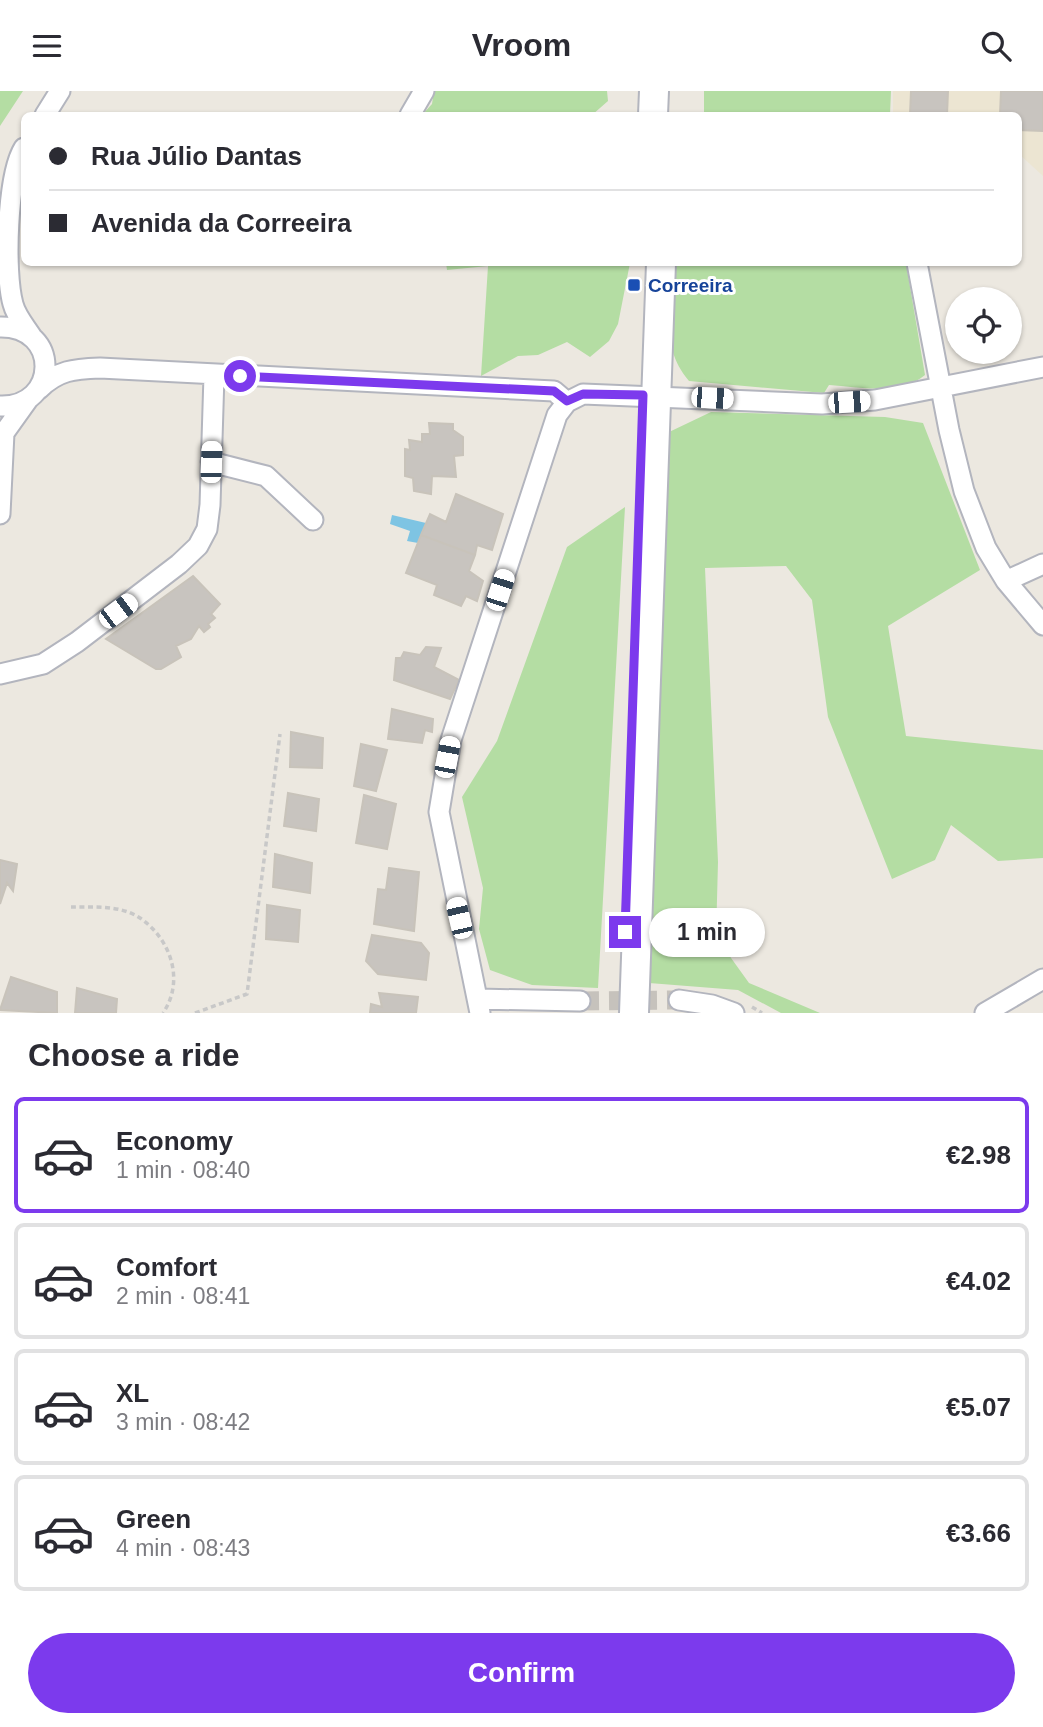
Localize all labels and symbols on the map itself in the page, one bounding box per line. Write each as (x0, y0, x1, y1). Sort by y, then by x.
place label: Correeira (648, 275, 733, 296)
marker: Correeira (626, 277, 642, 293)
route start (224, 360, 256, 392)
car (691, 386, 734, 410)
car (828, 390, 871, 414)
car (200, 441, 223, 483)
car (484, 567, 517, 613)
car (95, 590, 142, 632)
car (433, 734, 462, 780)
car (445, 895, 474, 941)
callout: 1 min (650, 907, 765, 957)
route end (609, 916, 641, 948)

